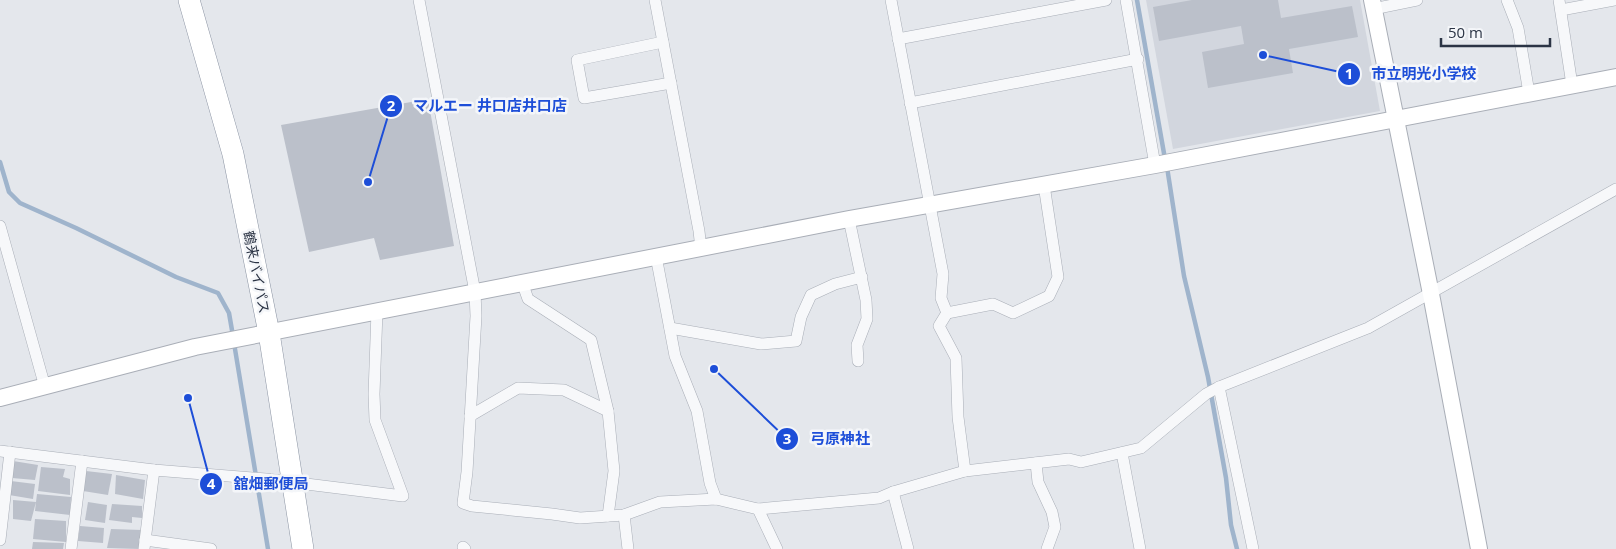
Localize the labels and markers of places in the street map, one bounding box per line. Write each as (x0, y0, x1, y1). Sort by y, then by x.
callout: 市立明光小学校 (1337, 59, 1487, 89)
callout: マルエー 井口店井口店 (378, 91, 577, 121)
callout: 弓原神社 (775, 424, 880, 454)
callout: 舘畑郵便局 (199, 469, 319, 499)

